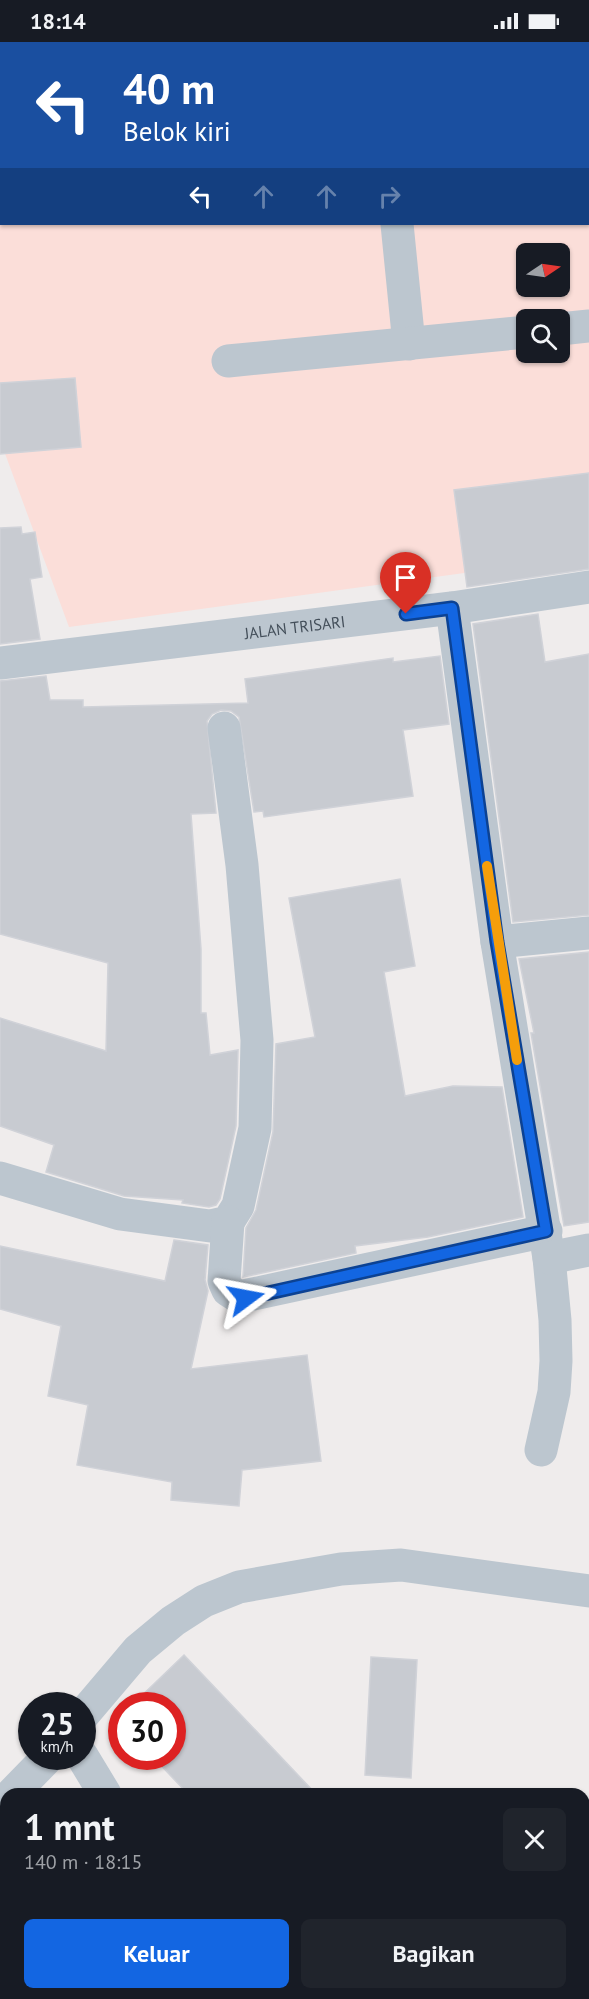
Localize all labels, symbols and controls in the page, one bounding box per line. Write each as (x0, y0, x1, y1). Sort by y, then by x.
text: 18:14 (30, 7, 86, 35)
text: 40 m (123, 61, 215, 116)
icon: left (24, 66, 102, 144)
text: Belok kiri (123, 114, 231, 148)
icon: left (184, 180, 217, 213)
icon: ahead (247, 180, 280, 213)
icon: ahead (310, 180, 343, 213)
icon: right (373, 180, 406, 213)
north arrow (516, 243, 570, 297)
map controls (516, 243, 570, 363)
button: search (516, 309, 570, 363)
pin (380, 552, 431, 614)
icon: arrive (389, 561, 422, 594)
street label: JALAN TRISARI (242, 611, 346, 643)
position arrow (214, 1266, 278, 1330)
speed limit sign: 30 (108, 1692, 186, 1770)
text: 25 (40, 1704, 74, 1743)
text: km/h (41, 1737, 73, 1756)
text: 1 mnt (24, 1803, 115, 1850)
button: close (503, 1808, 566, 1871)
text: 140 m · 18:15 (24, 1849, 142, 1875)
button: Keluar (24, 1919, 289, 1988)
button: Bagikan (301, 1919, 566, 1988)

